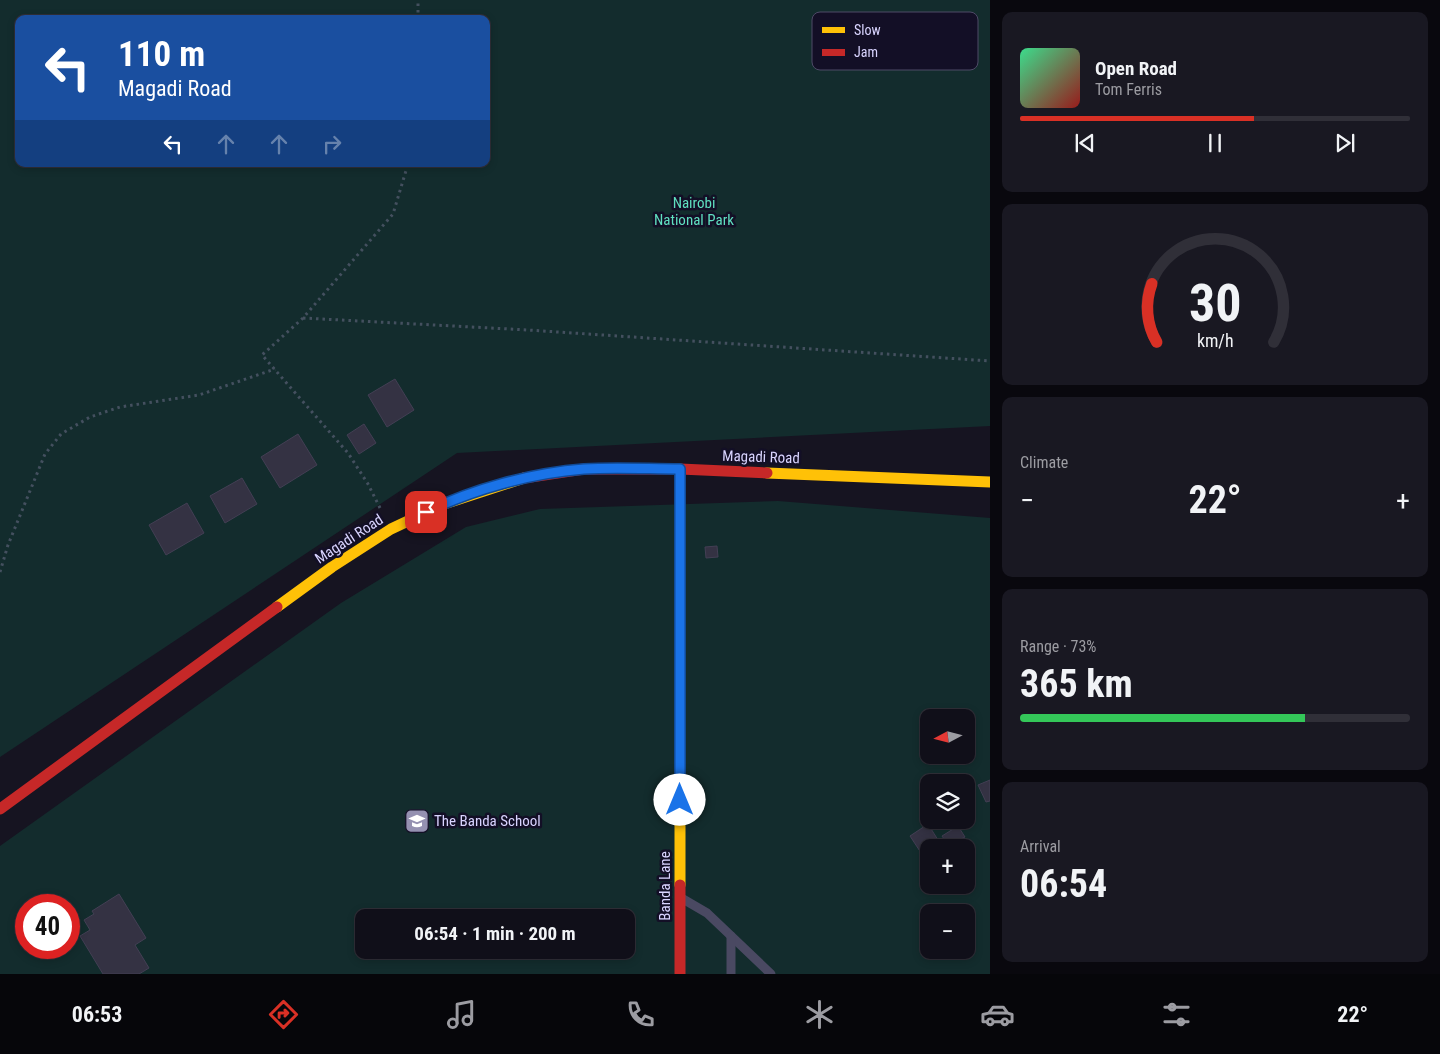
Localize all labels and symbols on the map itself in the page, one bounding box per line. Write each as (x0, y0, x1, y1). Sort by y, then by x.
legend (812, 12, 978, 70)
text: Slow (854, 22, 881, 38)
text: Jam (854, 44, 878, 60)
park label: Nairobi National Park (654, 194, 734, 229)
street label: Magadi Road (722, 447, 800, 467)
pin (405, 491, 447, 533)
street label: Magadi Road (312, 510, 386, 568)
north arrow (920, 709, 975, 764)
position arrow (653, 773, 705, 825)
school or university icon: The Banda School (404, 808, 430, 834)
place label: The Banda School (434, 812, 541, 830)
street label: Banda Lane (656, 851, 674, 921)
speed limit sign: 40 (15, 894, 80, 959)

